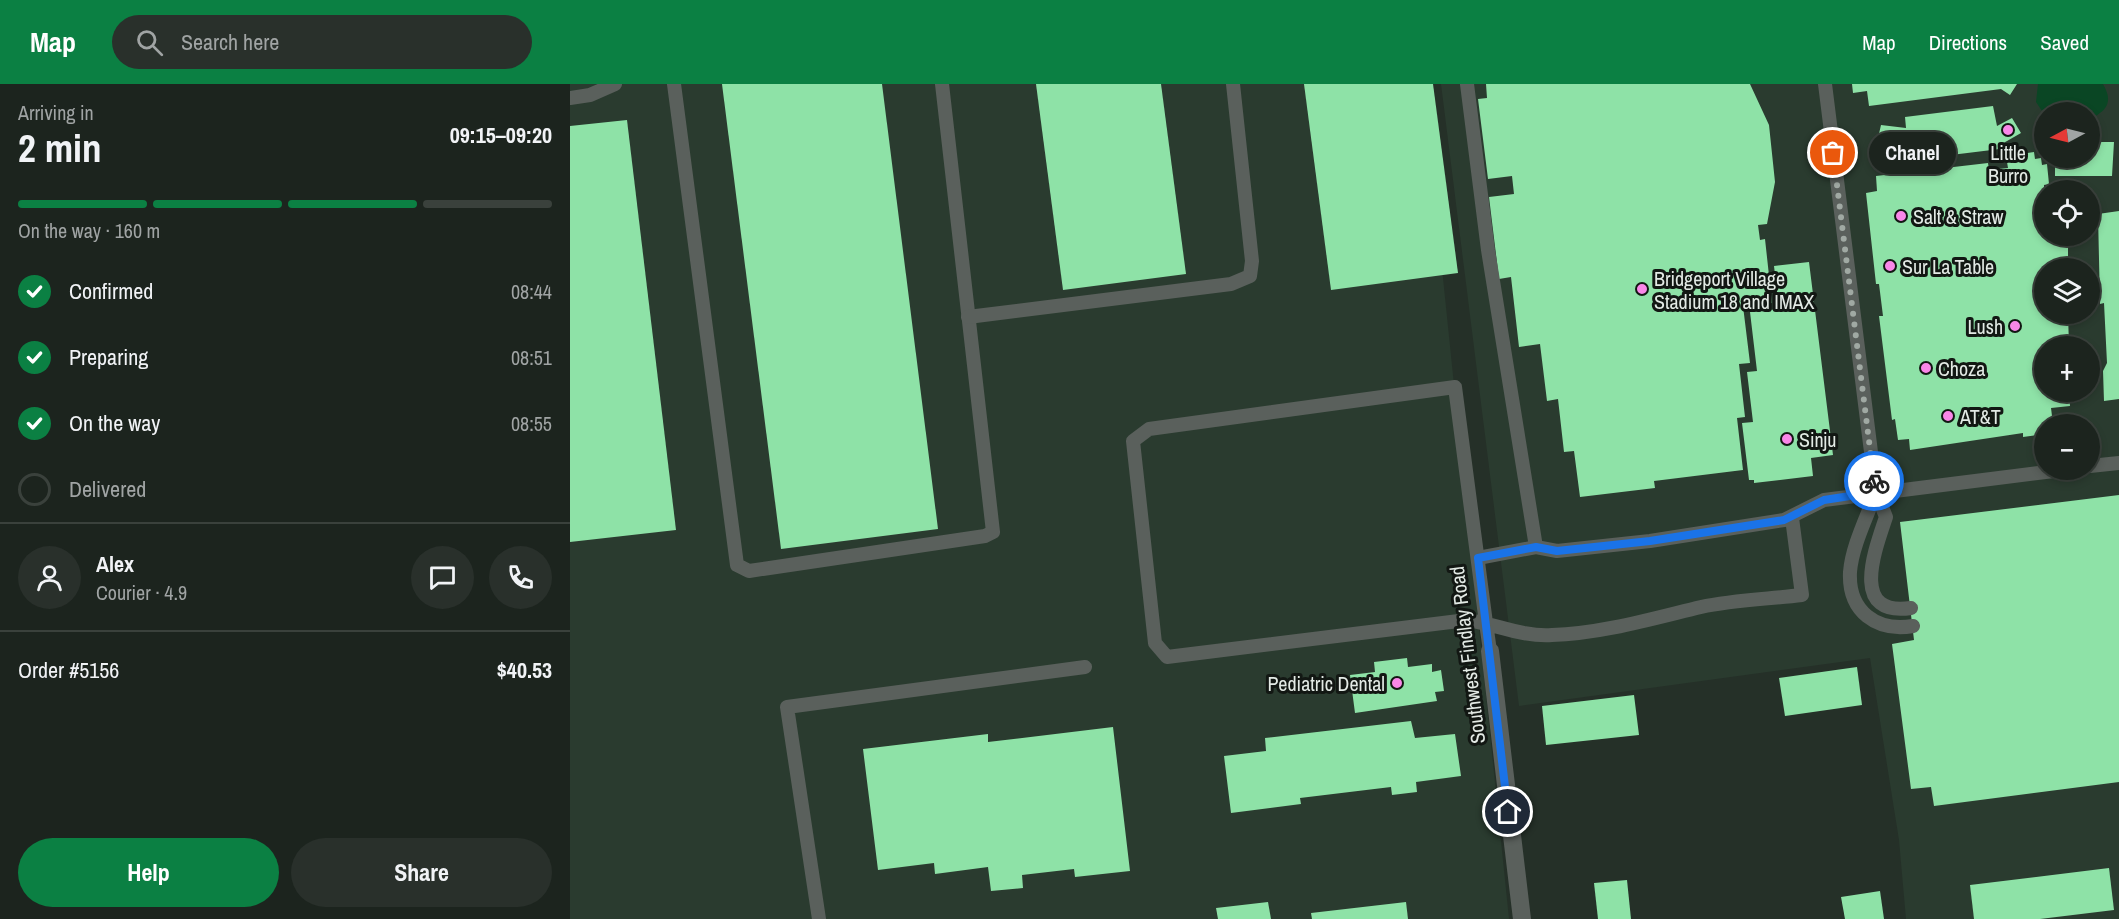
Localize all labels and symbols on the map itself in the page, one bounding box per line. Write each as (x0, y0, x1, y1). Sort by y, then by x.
north arrow (2034, 102, 2100, 168)
marker: Little Burro (2001, 123, 2015, 137)
pin (1807, 127, 1858, 178)
callout: Chanel (1869, 132, 1956, 174)
place label: Little Burro (1988, 139, 2028, 189)
place label: Salt & Straw (1913, 203, 2003, 230)
marker: Salt & Straw (1894, 209, 1908, 223)
place label: Sur La Table (1902, 253, 1994, 280)
marker: Sur La Table (1883, 259, 1897, 273)
place label: Bridgeport Village Stadium 18 and IMAX (1654, 265, 1815, 315)
marker: Bridgeport Village Stadium 18 and IMAX (1635, 282, 1649, 296)
place label: Lush (1967, 313, 2003, 340)
marker: Lush (2008, 319, 2022, 333)
place label: Choza (1938, 355, 1985, 382)
marker: Choza (1919, 361, 1933, 375)
place label: AT&T (1959, 403, 2001, 430)
marker: AT&T (1941, 409, 1955, 423)
place label: Sinju (1799, 426, 1836, 453)
marker: Sinju (1780, 432, 1794, 446)
courier (1844, 451, 1904, 511)
street label: Southwest Findlay Road (1443, 565, 1491, 745)
place label: Pediatric Dental (1267, 670, 1385, 697)
marker: Pediatric Dental (1390, 676, 1404, 690)
pin (1482, 786, 1533, 837)

